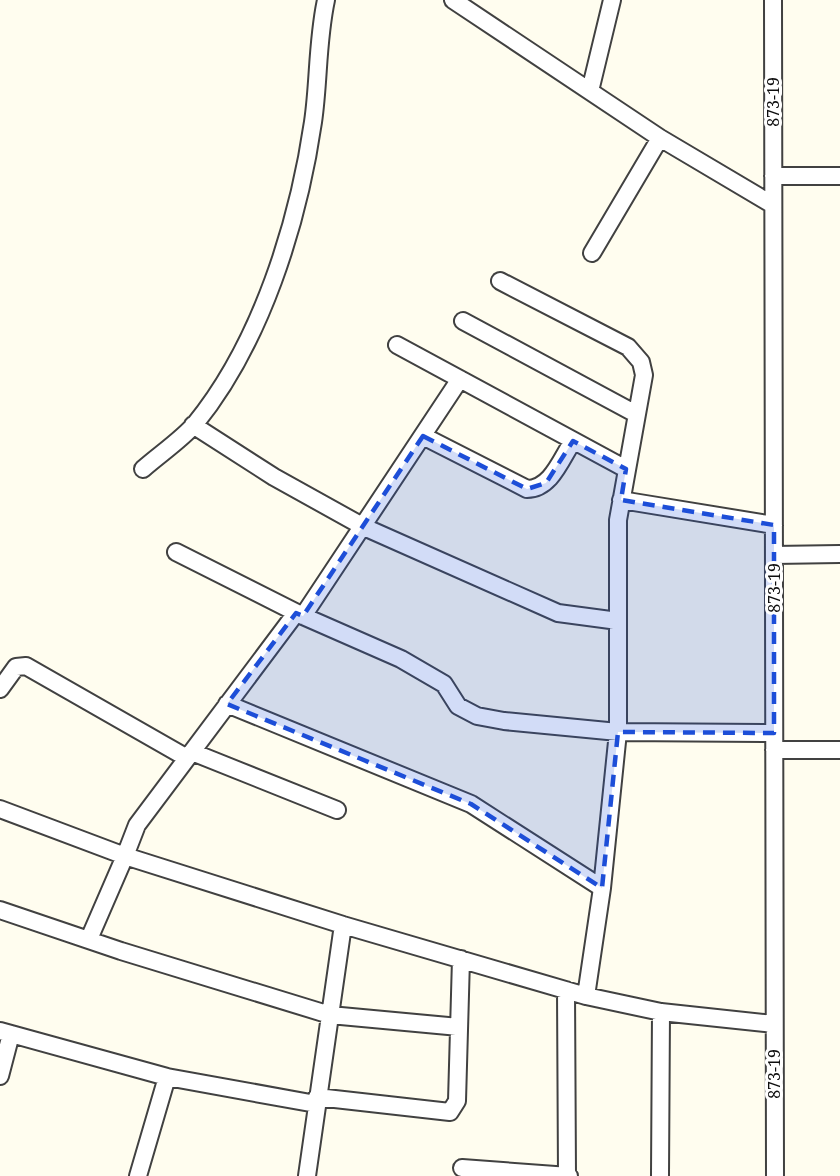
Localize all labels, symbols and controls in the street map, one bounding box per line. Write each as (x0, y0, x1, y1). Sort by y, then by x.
street label: 873-19 (762, 77, 784, 127)
street label: 873-19 (763, 563, 785, 613)
street label: 873-19 (763, 1049, 785, 1099)

